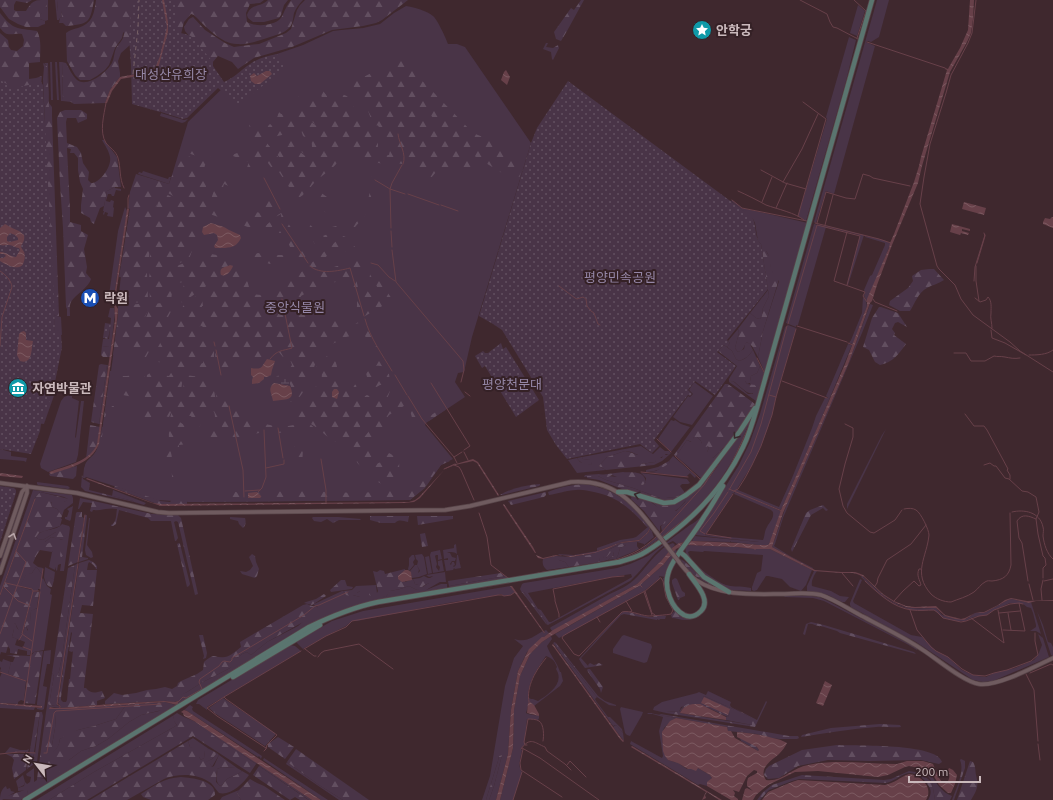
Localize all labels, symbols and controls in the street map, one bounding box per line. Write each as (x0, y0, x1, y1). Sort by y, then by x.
place icon: 안학궁 (691, 19, 713, 41)
place label: 안학궁 (716, 23, 752, 37)
park label: 대성산유희장 (135, 67, 207, 81)
park label: 평양민속공원 (584, 270, 656, 284)
metro station icon: 락원 (79, 287, 101, 309)
place label: 락원 (104, 291, 128, 305)
park label: 중앙식물원 (265, 300, 325, 314)
museum icon: 자연박물관 (7, 377, 29, 399)
park label: 평양천문대 (482, 377, 542, 391)
place label: 자연박물관 (32, 381, 92, 395)
one-way arrow (733, 432, 741, 439)
one-way arrow (634, 491, 641, 500)
one-way arrow (8, 533, 16, 540)
north arrow (16, 744, 56, 784)
text: N (20, 752, 35, 765)
scale bar (909, 758, 980, 784)
text: 200 m (915, 765, 948, 778)

